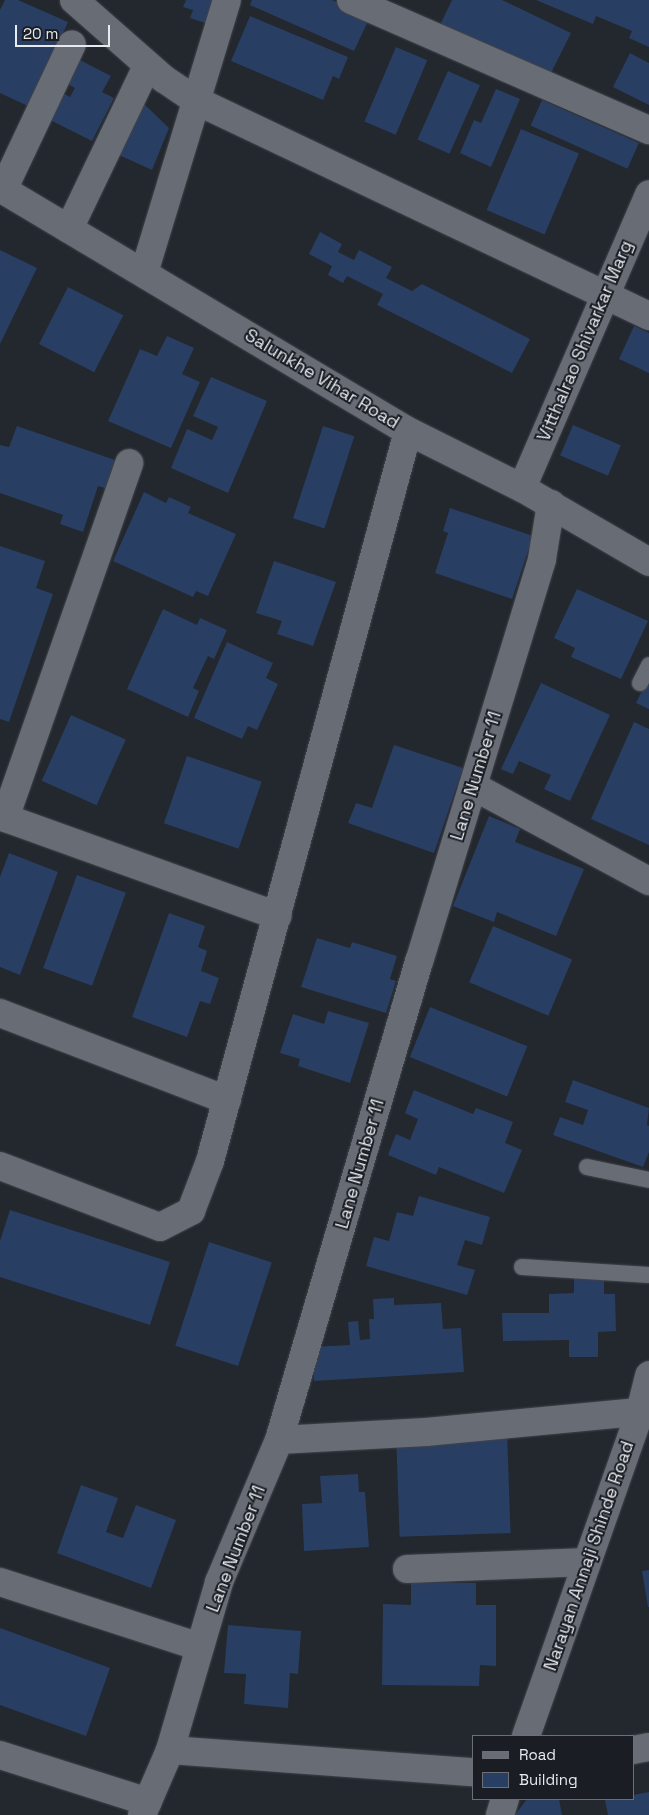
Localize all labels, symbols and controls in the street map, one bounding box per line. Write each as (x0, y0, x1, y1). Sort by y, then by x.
scale bar (18, 15, 112, 47)
text: 20 m (23, 24, 58, 43)
street label: Vitthalrao Shivarkar Marg (533, 237, 637, 445)
street label: Salunkhe Vihar Road (241, 324, 403, 434)
street label: Lane Number 11 (446, 709, 506, 843)
street label: Lane Number 11 (331, 1097, 389, 1231)
street label: Narayan Annaji Shinde Road (539, 1438, 639, 1674)
street label: Lane Number 11 (202, 1483, 270, 1615)
legend (472, 1735, 634, 1800)
text: Road (519, 1745, 556, 1764)
text: Building (519, 1770, 578, 1789)

